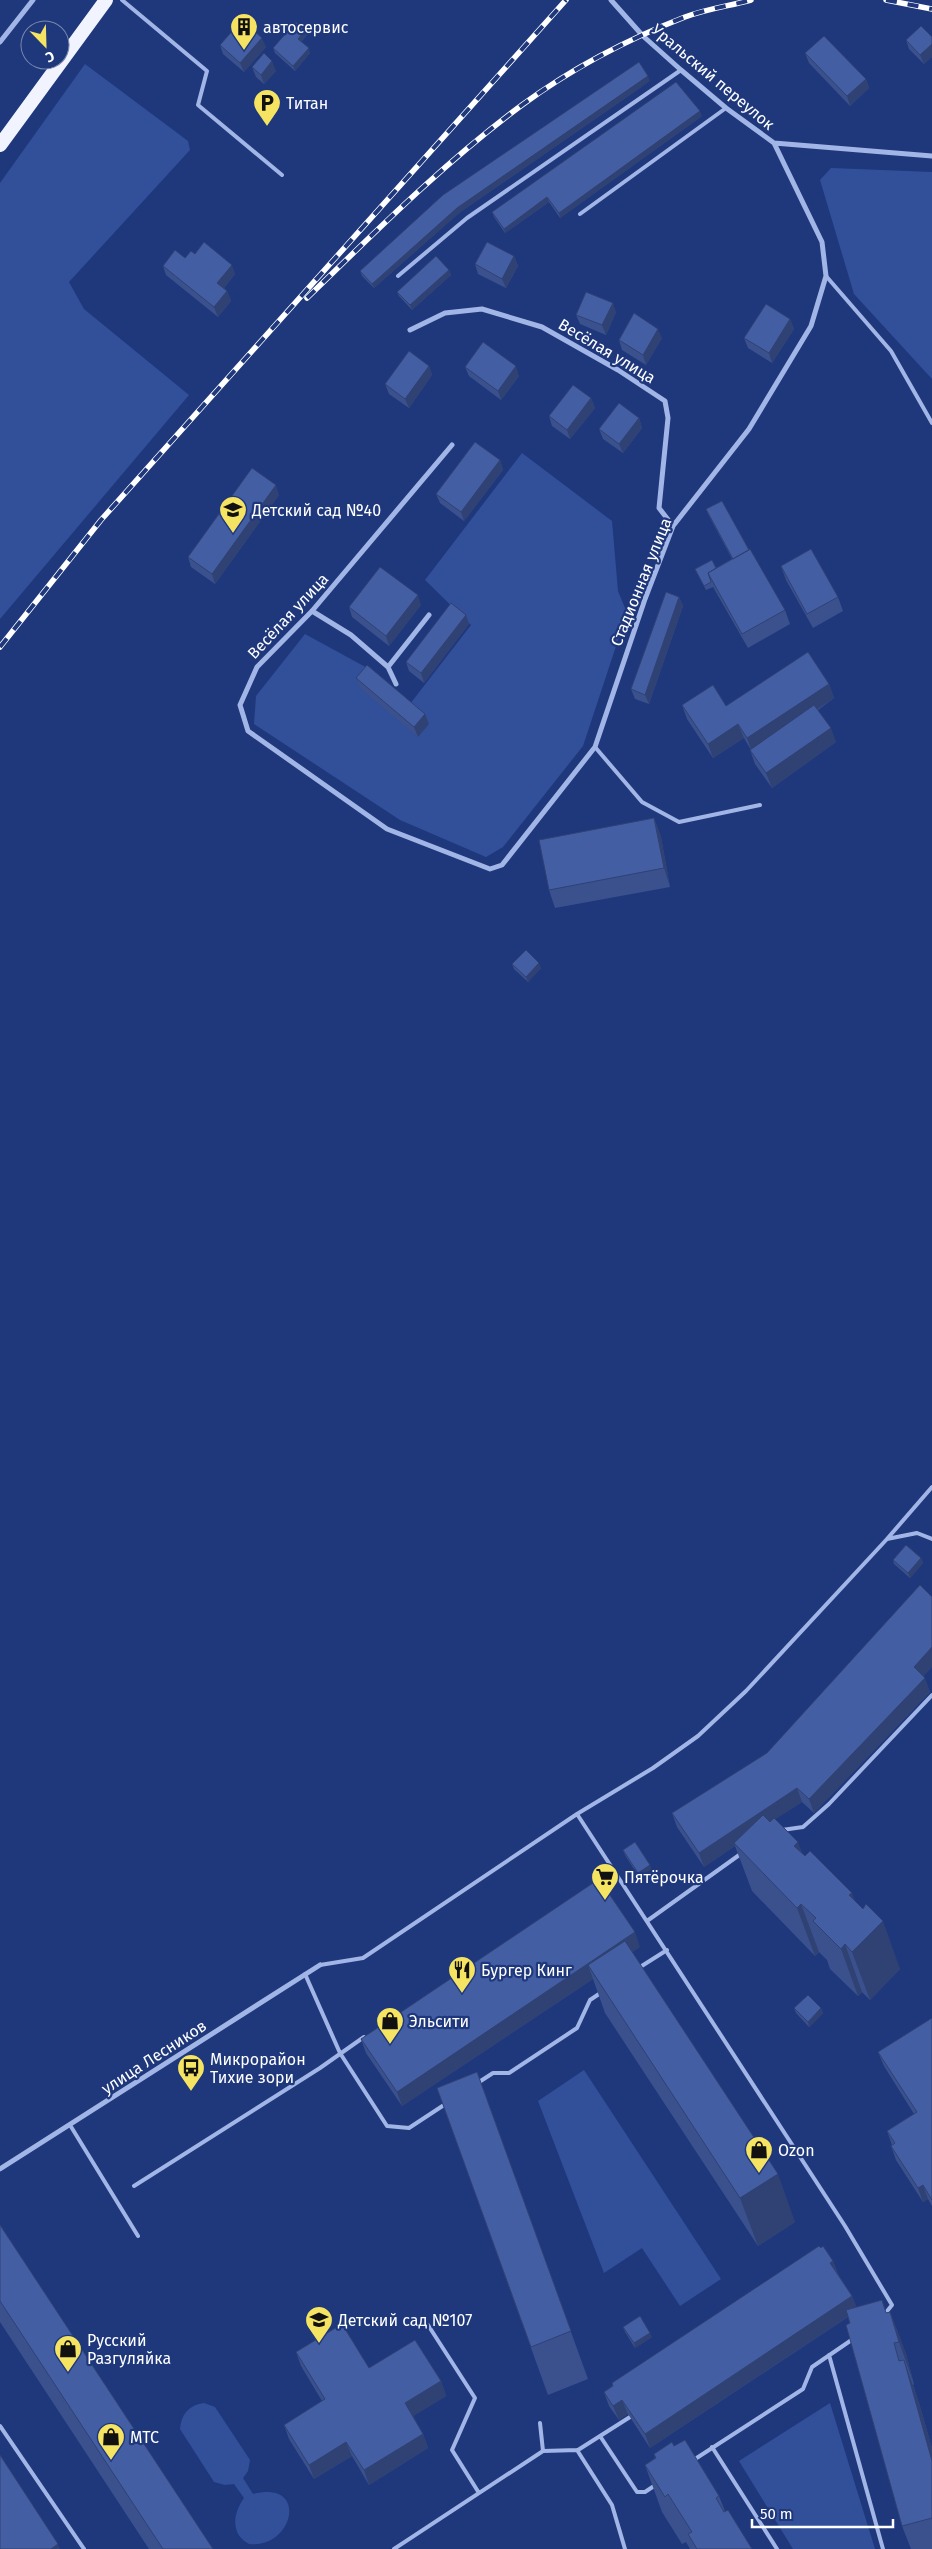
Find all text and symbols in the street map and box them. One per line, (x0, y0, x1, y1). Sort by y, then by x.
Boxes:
building icon: автосервис (229, 12, 259, 51)
place label: автосервис (263, 18, 349, 37)
north arrow (20, 20, 70, 70)
street label: Уральский переулок (648, 20, 779, 134)
text: С (43, 47, 57, 66)
parking icon: Титан (252, 88, 282, 127)
place label: Титан (286, 94, 328, 113)
street label: Весёлая улица (555, 315, 659, 387)
school or university icon: Детский сад №40 (218, 495, 248, 534)
place label: Детский сад №40 (251, 501, 381, 520)
street label: Стадионная улица (607, 515, 675, 649)
street label: Весёлая улица (244, 569, 332, 663)
supermarket icon: Пятёрочка (590, 1862, 620, 1901)
place label: Пятёрочка (624, 1868, 704, 1887)
restaurant icon: Бургер Кинг (447, 1955, 477, 1994)
place label: Бургер Кинг (481, 1961, 572, 1980)
shop icon: Эльсити (375, 2006, 405, 2045)
place label: Эльсити (409, 2012, 469, 2031)
street label: улица Лесников (98, 2016, 210, 2098)
place label: Микрорайон Тихие зори (210, 2050, 306, 2087)
bus stop icon: Микрорайон Тихие зори (176, 2053, 206, 2092)
shop icon: Ozon (744, 2135, 774, 2174)
place label: Ozon (778, 2141, 815, 2160)
school or university icon: Детский сад №107 (304, 2305, 334, 2344)
place label: Детский сад №107 (337, 2311, 472, 2330)
place label: Русский Разгуляйка (87, 2331, 171, 2368)
shop icon: Русский Разгуляйка (53, 2334, 83, 2373)
shop icon: МТС (96, 2422, 126, 2461)
place label: МТС (130, 2428, 159, 2447)
scale bar (752, 2496, 893, 2528)
text: 50 m (760, 2505, 793, 2523)

